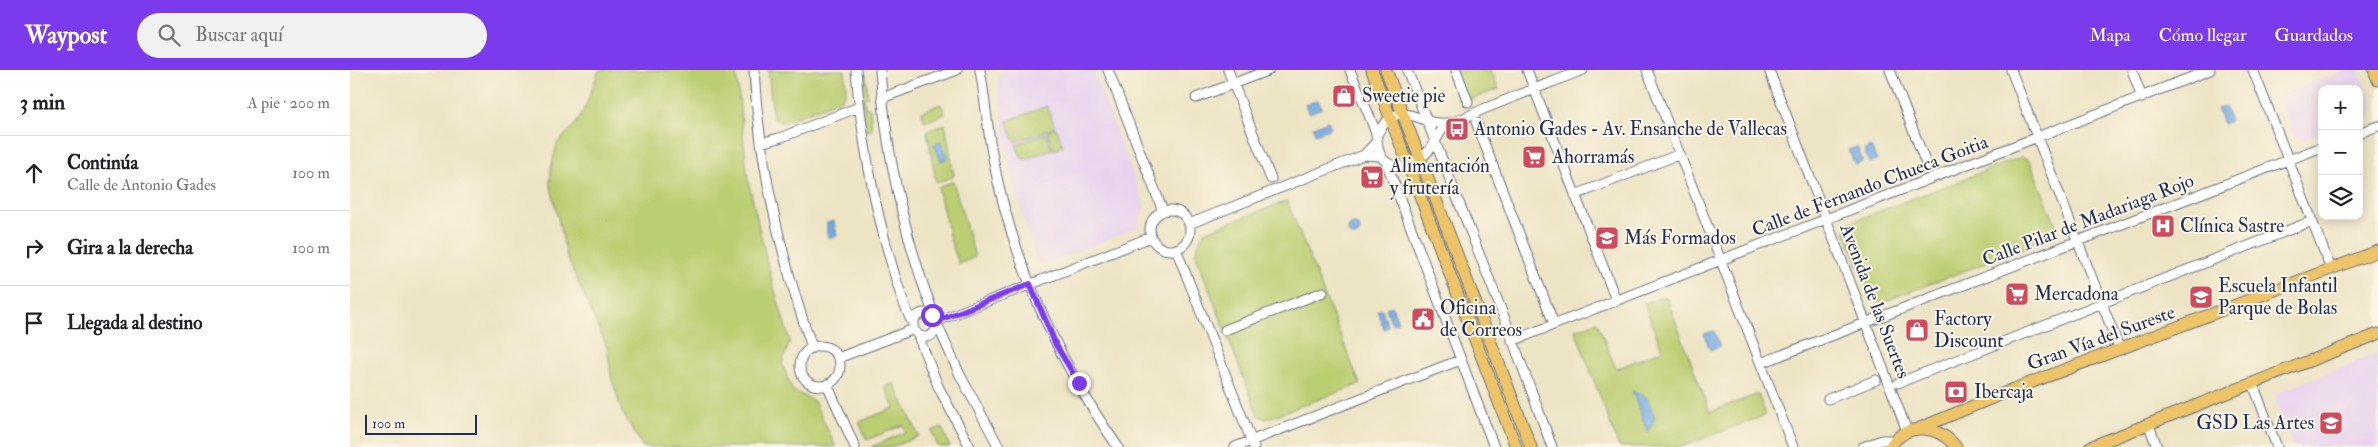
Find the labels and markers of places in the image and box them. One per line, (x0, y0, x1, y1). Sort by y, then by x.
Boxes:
shop icon: Sweetie pie (1331, 83, 1357, 109)
place label: Sweetie pie (1362, 84, 1445, 109)
bus stop icon: Antonio Gades - Av. Ensanche de Vallecas (1444, 116, 1470, 142)
place label: Antonio Gades - Av. Ensanche de Vallecas (1473, 117, 1787, 141)
supermarket icon: Ahorramás (1521, 144, 1547, 170)
place label: Ahorramás (1551, 145, 1634, 169)
place label: Alimentación y frutería (1389, 154, 1490, 200)
supermarket icon: Alimentación y frutería (1359, 164, 1385, 190)
hospital icon: Clínica Sastre (2150, 213, 2176, 239)
place label: Clínica Sastre (2180, 214, 2284, 238)
school or university icon: Más Formados (1594, 225, 1620, 251)
place label: Más Formados (1624, 226, 1736, 250)
place label: Escuela Infantil Parque de Bolas (2218, 274, 2338, 320)
supermarket icon: Mercadona (2004, 281, 2030, 307)
place label: Mercadona (2034, 282, 2119, 306)
school or university icon: Escuela Infantil Parque de Bolas (2188, 284, 2214, 310)
place label: Oficina de Correos (1440, 296, 1522, 342)
public building icon: Oficina de Correos (1410, 306, 1436, 332)
place label: Factory Discount (1934, 307, 2003, 353)
shop icon: Factory Discount (1904, 317, 1930, 343)
bank icon: Ibercaja (1943, 379, 1969, 405)
place label: Ibercaja (1974, 380, 2034, 404)
school or university icon: GSD Las Artes (2318, 410, 2344, 436)
place label: GSD Las Artes (2196, 411, 2314, 435)

